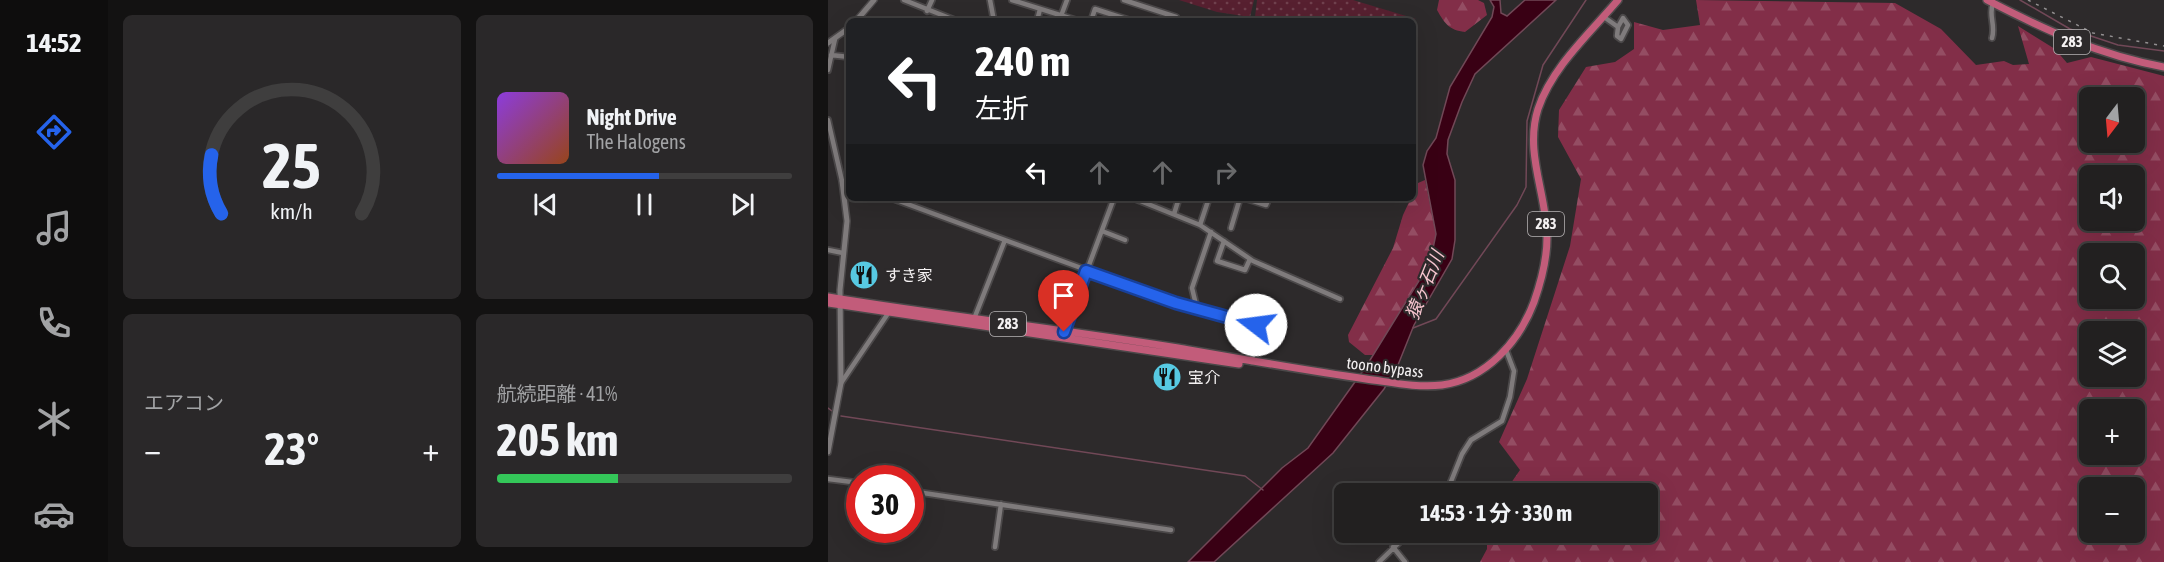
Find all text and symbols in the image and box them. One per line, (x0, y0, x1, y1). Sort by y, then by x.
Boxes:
text: 14:52 (26, 27, 82, 58)
road number: 283 (2054, 30, 2090, 54)
text: 240 m (975, 37, 1070, 85)
icon: left (876, 42, 954, 120)
north arrow (2079, 87, 2145, 153)
map controls (2079, 87, 2145, 543)
text: 左折 (975, 93, 1029, 124)
text: Night Drive (587, 104, 677, 130)
icon: directions (33, 111, 75, 153)
text: 25 (262, 130, 321, 201)
text: The Halogens (587, 130, 686, 153)
icon: left (1020, 156, 1053, 189)
icon: ahead (1083, 156, 1116, 189)
icon: ahead (1146, 156, 1179, 189)
icon: right (1209, 156, 1242, 189)
button: sound (2079, 165, 2145, 231)
icon: previous (529, 188, 562, 221)
icon: pause (628, 188, 661, 221)
icon: next (726, 188, 759, 221)
text: km/h (270, 199, 313, 224)
icon: music (33, 207, 75, 249)
road number: 283 (1528, 212, 1564, 236)
button: search (2079, 243, 2145, 309)
water label: 猿ヶ石川 (1401, 246, 1449, 322)
restaurant icon: すき家 (848, 259, 880, 291)
place label: すき家 (885, 266, 933, 284)
pin (1038, 270, 1089, 332)
icon: arrive (1047, 279, 1080, 312)
position arrow (1224, 293, 1288, 357)
icon: phone (33, 302, 75, 344)
road number: 283 (990, 312, 1026, 336)
button: layers (2079, 321, 2145, 387)
street label: toono bypass (1345, 353, 1425, 382)
restaurant icon: 宝介 (1151, 361, 1183, 393)
place label: 宝介 (1188, 368, 1220, 386)
text: 航続距離 · 41% (497, 382, 617, 405)
text: エアコン (144, 391, 224, 414)
icon: climate (33, 398, 75, 440)
button: + (2079, 399, 2145, 465)
text: 205 km (497, 414, 618, 466)
text: 23° (264, 423, 319, 475)
text: − (144, 430, 161, 468)
text: + (422, 430, 439, 468)
speed limit sign: 30 (846, 465, 924, 543)
button: − (2079, 477, 2145, 543)
icon: car (33, 493, 75, 535)
text: 14:53 · 1 分 · 330 m (1420, 500, 1572, 526)

